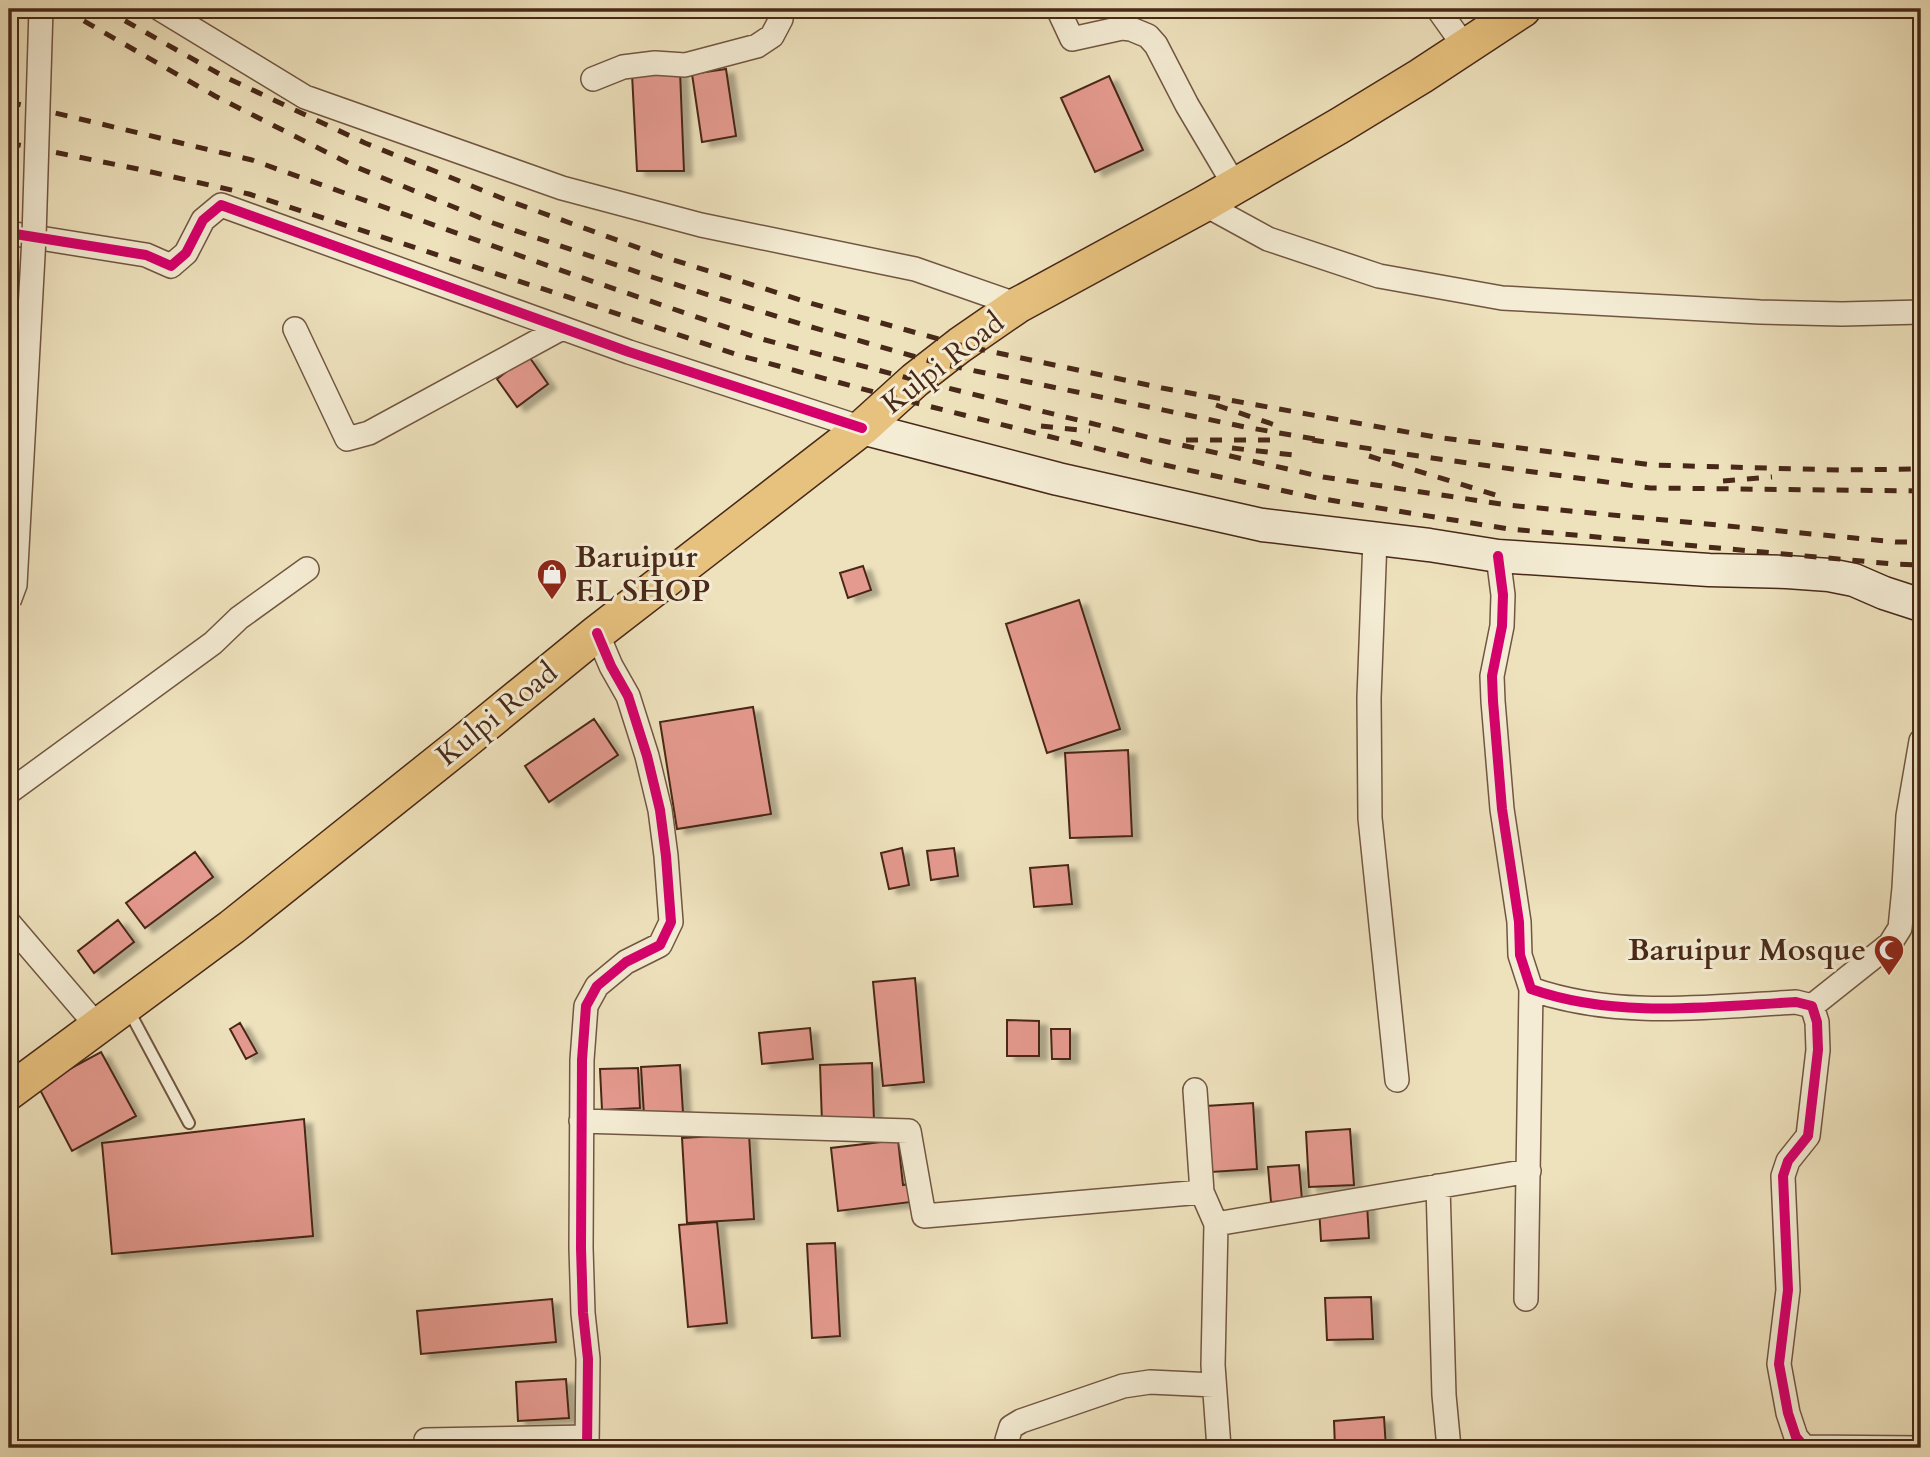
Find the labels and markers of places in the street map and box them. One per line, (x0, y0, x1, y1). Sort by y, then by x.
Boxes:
place label: Baruipur F.L SHOP (575, 537, 710, 612)
shop icon: Baruipur F.L SHOP (535, 557, 569, 601)
place label: Baruipur Mosque (1628, 930, 1866, 971)
mosque icon: Baruipur Mosque (1872, 933, 1906, 977)

